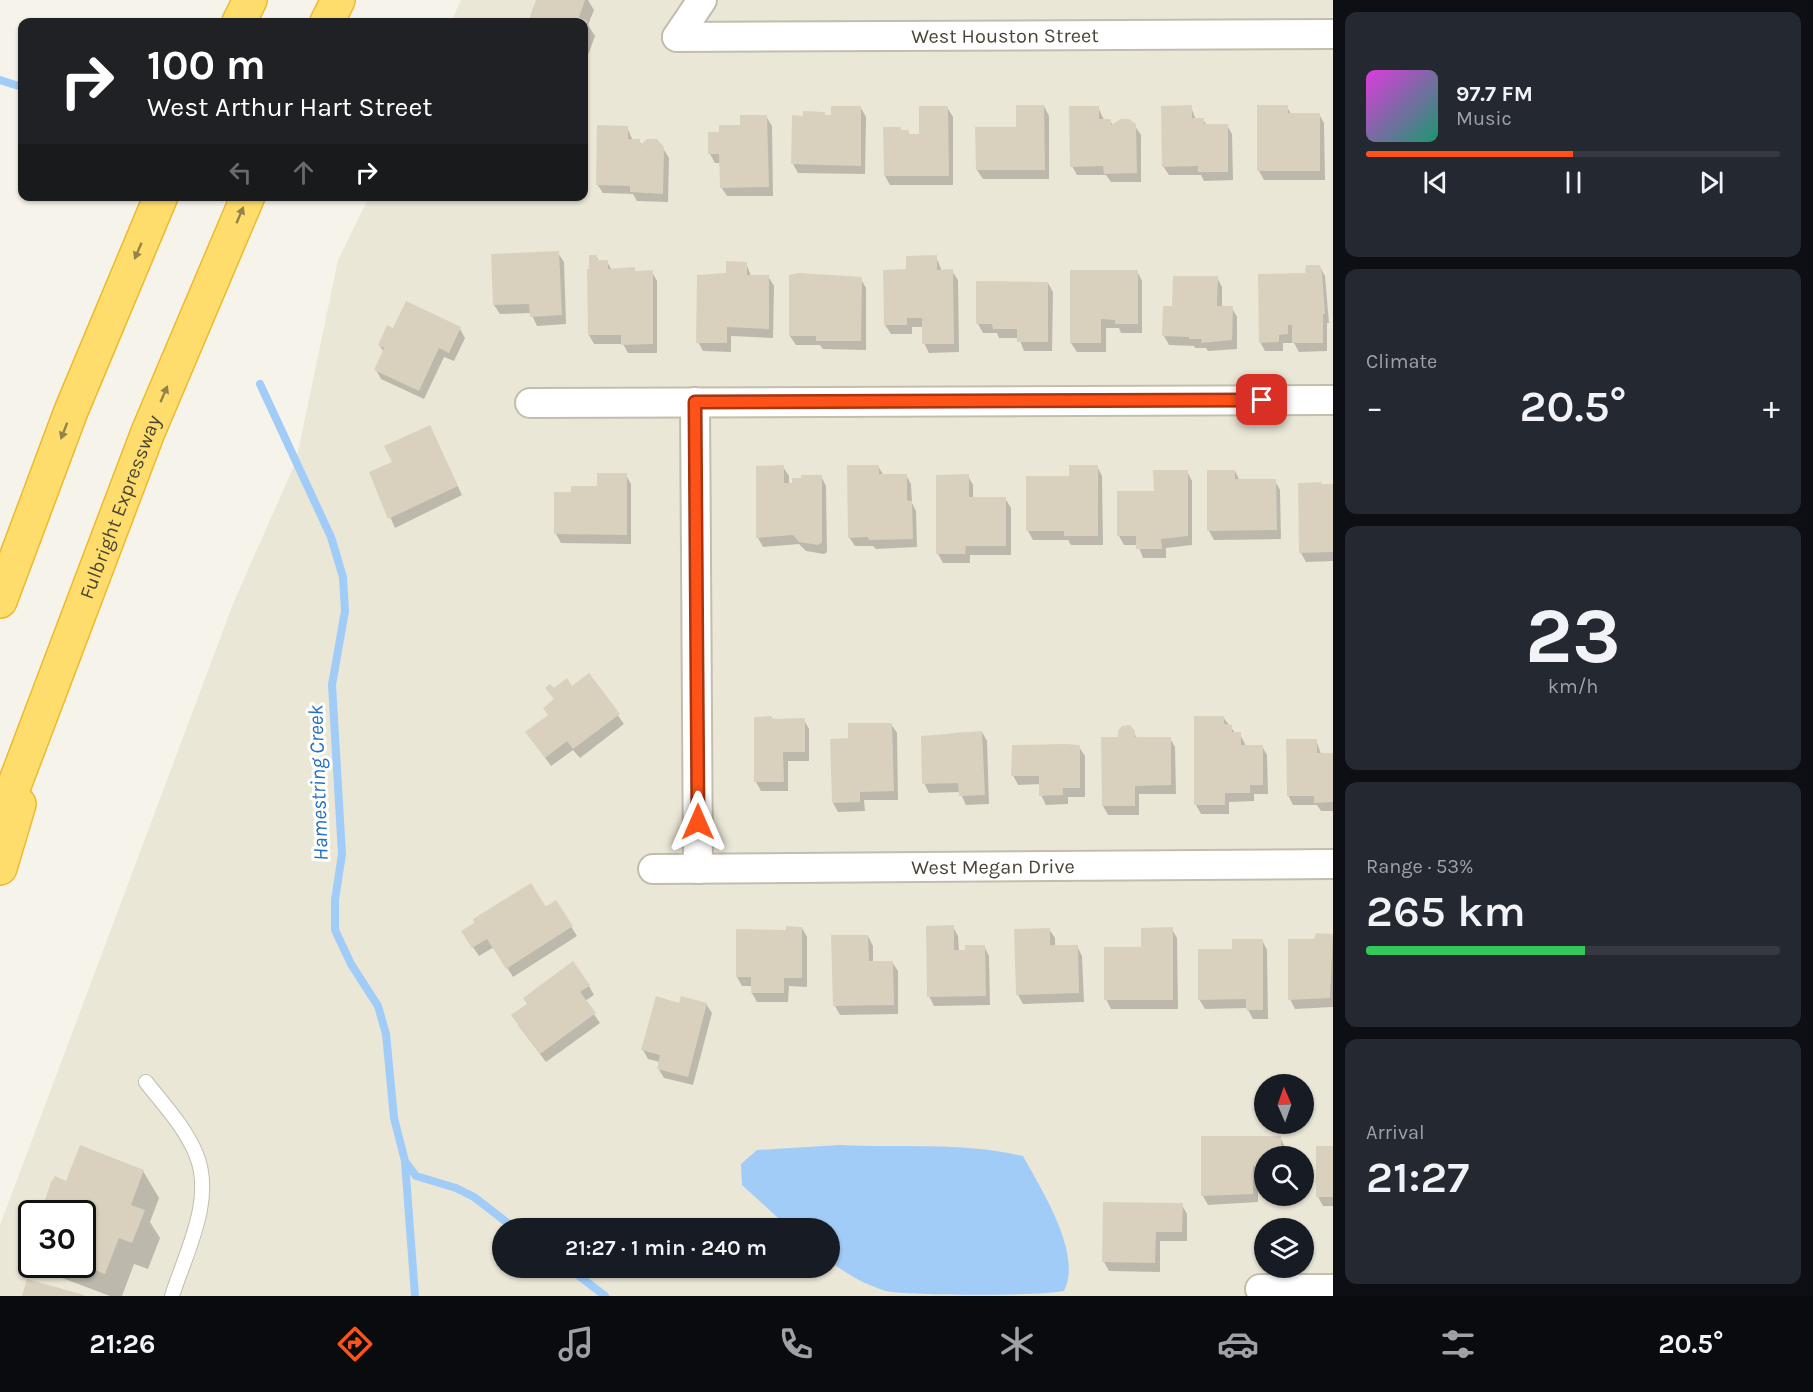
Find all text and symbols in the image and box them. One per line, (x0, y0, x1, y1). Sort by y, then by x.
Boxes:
street label: West Houston Street (911, 24, 1099, 48)
text: 100 m (147, 40, 266, 90)
icon: right (48, 42, 126, 120)
text: 97.7 FM (1456, 81, 1533, 107)
text: West Arthur Hart Street (147, 91, 432, 123)
text: Music (1456, 107, 1512, 130)
icon: left (224, 156, 257, 189)
icon: ahead (287, 156, 320, 189)
icon: right (350, 156, 383, 189)
icon: previous (1419, 166, 1452, 199)
icon: pause (1557, 166, 1590, 199)
icon: next (1695, 166, 1728, 199)
one-way arrow (235, 205, 245, 223)
one-way arrow (133, 242, 143, 260)
text: Climate (1366, 350, 1437, 373)
pin (1236, 374, 1287, 425)
text: 20.5° (1520, 380, 1626, 432)
icon: arrive (1245, 383, 1278, 416)
one-way arrow (160, 385, 169, 403)
text: − (1366, 388, 1383, 426)
text: + (1763, 388, 1780, 426)
street label: Fulbright Expressway (75, 412, 166, 602)
one-way arrow (59, 422, 68, 440)
text: 23 (1525, 590, 1621, 682)
text: km/h (1548, 675, 1598, 698)
water label: Hamestring Creek (303, 704, 333, 861)
position arrow (666, 790, 730, 854)
street label: West Megan Drive (911, 855, 1075, 879)
text: Range · 53% (1366, 855, 1474, 878)
text: 265 km (1366, 885, 1526, 937)
north arrow (1254, 1074, 1314, 1134)
map controls (1254, 1074, 1314, 1278)
text: Arrival (1366, 1121, 1425, 1144)
button: search (1254, 1146, 1314, 1206)
text: 21:27 (1366, 1151, 1469, 1203)
speed limit sign: 30 (18, 1200, 96, 1278)
button: layers (1254, 1218, 1314, 1278)
text: 21:27 · 1 min · 240 m (565, 1235, 767, 1261)
icon: directions (334, 1323, 376, 1365)
icon: music (555, 1323, 597, 1365)
icon: phone (775, 1323, 817, 1365)
icon: climate (996, 1323, 1038, 1365)
icon: car (1217, 1323, 1259, 1365)
icon: filters (1437, 1323, 1479, 1365)
text: 21:26 (89, 1328, 155, 1360)
text: 20.5° (1658, 1328, 1724, 1360)

